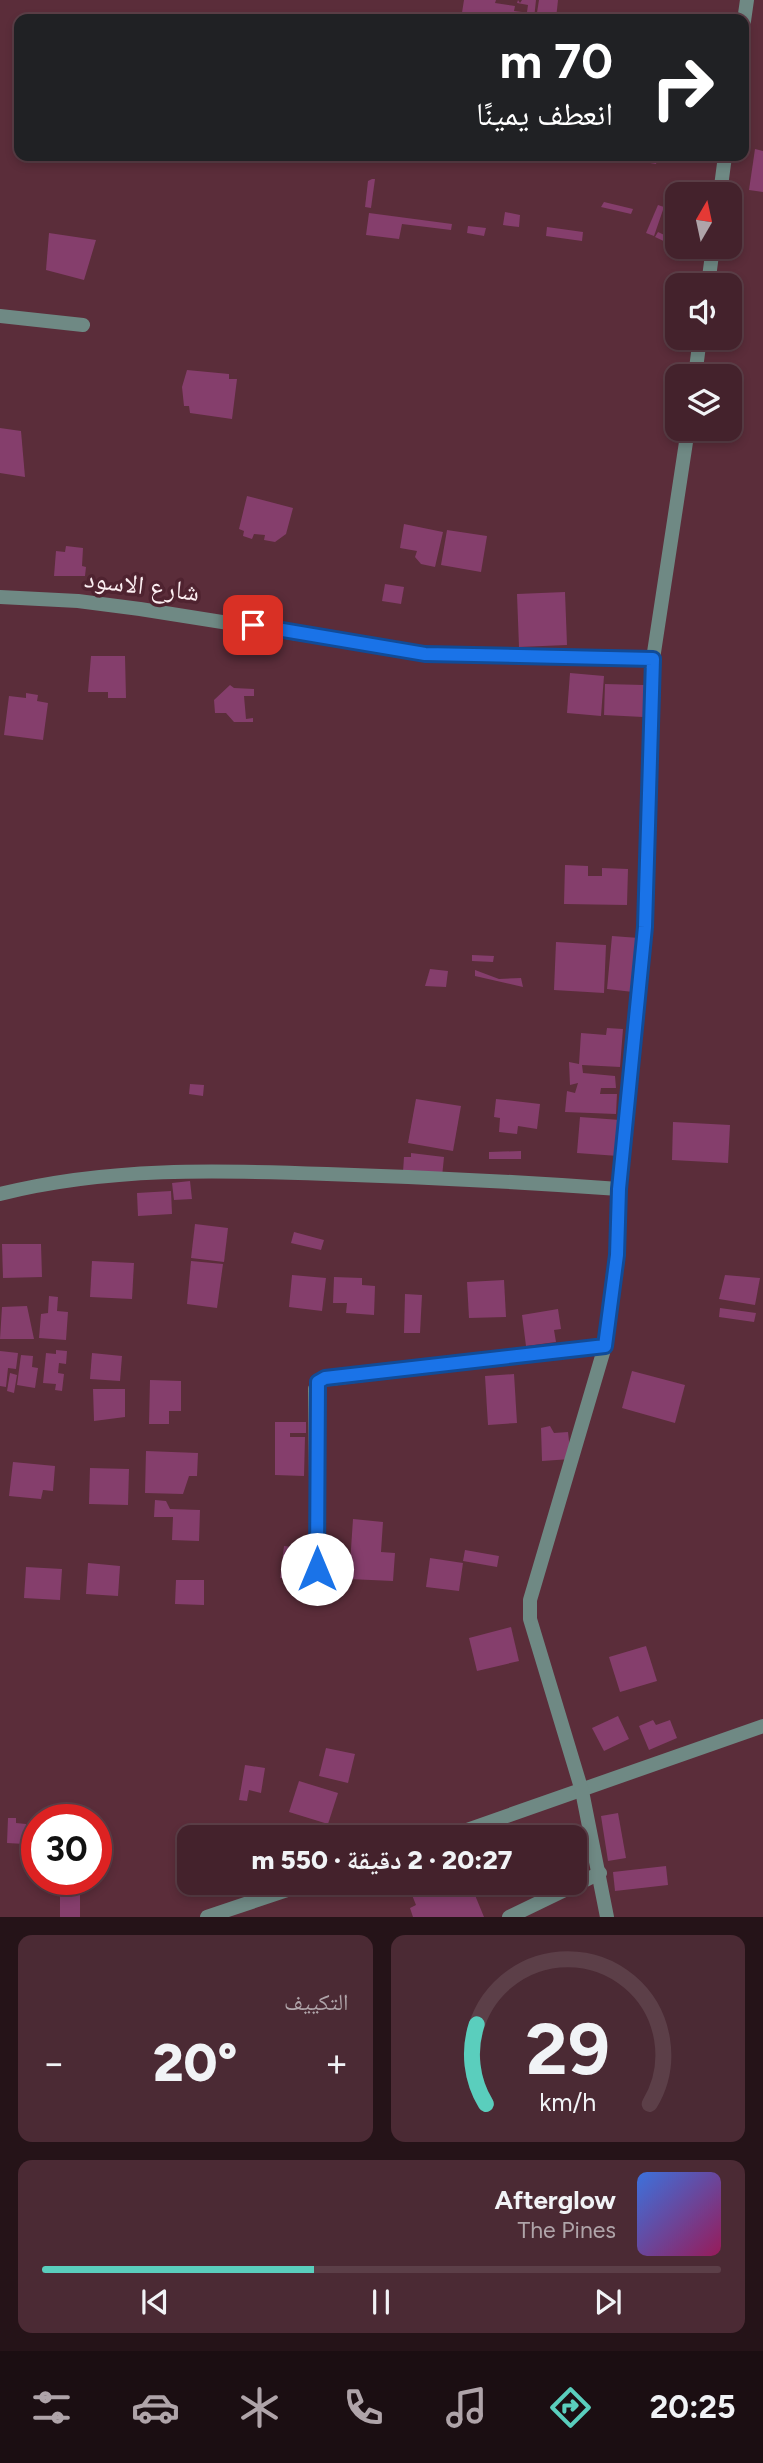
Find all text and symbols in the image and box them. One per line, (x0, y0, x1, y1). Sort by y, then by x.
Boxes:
text: 70 m (500, 31, 613, 90)
icon: right (637, 42, 728, 133)
text: انعطف يمينًا (476, 95, 613, 133)
north arrow (665, 182, 742, 259)
map controls (665, 182, 742, 441)
button: sound (665, 273, 742, 350)
button: layers (665, 364, 742, 441)
street label: شارع الاسود (83, 562, 201, 608)
pin (223, 595, 283, 655)
icon: arrive (234, 606, 272, 644)
position arrow (280, 1532, 354, 1606)
speed limit sign: 30 (21, 1804, 112, 1895)
text: 20:27 · 2 دقيقة · 550 m (252, 1844, 512, 1876)
text: التكييف (284, 1988, 349, 2016)
text: 29 (526, 2006, 610, 2093)
text: 20° (153, 2032, 237, 2094)
text: − (42, 2040, 66, 2086)
text: + (325, 2040, 349, 2086)
text: km/h (539, 2087, 596, 2117)
text: Afterglow (494, 2184, 616, 2216)
text: The Pines (517, 2216, 616, 2244)
icon: previous (136, 2283, 174, 2321)
icon: pause (362, 2283, 400, 2321)
icon: next (589, 2283, 627, 2321)
icon: filters (27, 2383, 76, 2432)
icon: car (131, 2383, 180, 2432)
icon: climate (235, 2383, 284, 2432)
icon: phone (339, 2383, 388, 2432)
icon: music (442, 2383, 491, 2432)
icon: directions (546, 2383, 595, 2432)
text: 20:25 (650, 2388, 736, 2426)

